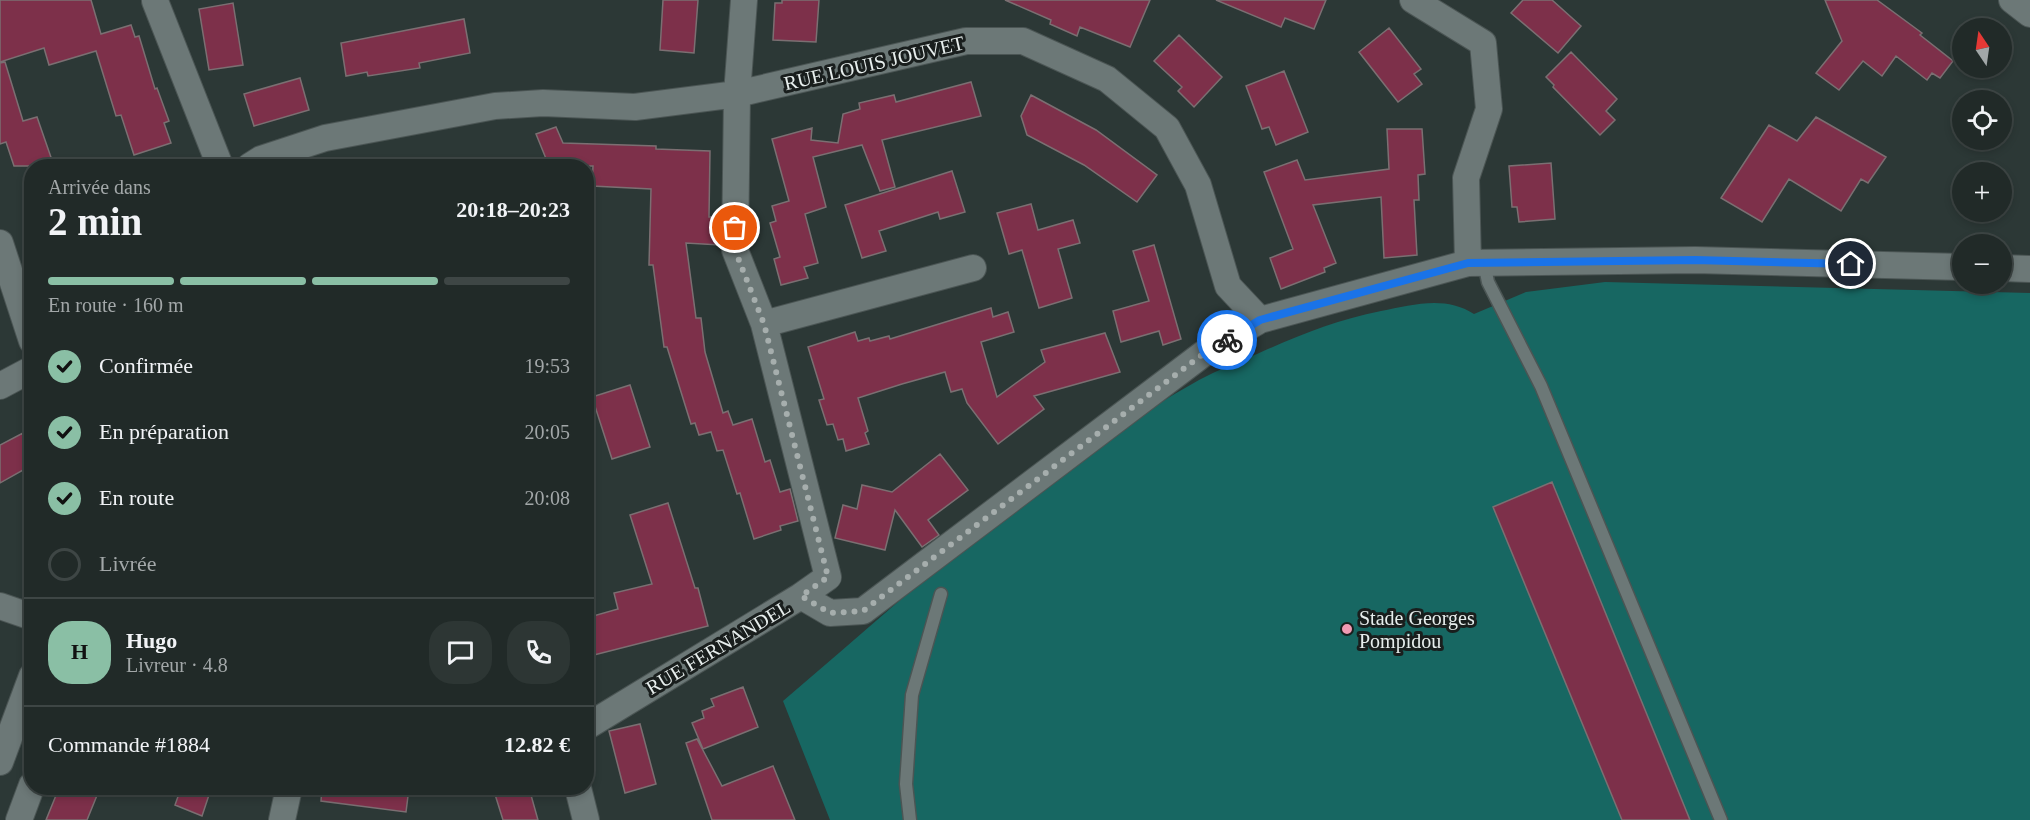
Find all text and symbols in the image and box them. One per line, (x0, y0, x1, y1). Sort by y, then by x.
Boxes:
north arrow (1952, 18, 2012, 78)
map controls (1952, 18, 2012, 294)
street label: RUE LOUIS JOUVET (782, 32, 966, 94)
button: locate (1952, 90, 2012, 150)
button: + (1952, 162, 2012, 222)
text: Arrivée dans (48, 176, 151, 198)
text: 20:18–20:23 (456, 197, 570, 222)
text: 2 min (48, 200, 142, 243)
pin (709, 202, 760, 253)
icon: bag (718, 211, 751, 244)
button: − (1952, 234, 2012, 294)
pin (1825, 238, 1876, 289)
icon: home (1834, 247, 1867, 280)
text: En route · 160 m (48, 294, 184, 316)
courier (1197, 310, 1257, 370)
icon: bike (1211, 324, 1244, 357)
icon: check (48, 350, 81, 383)
text: Confirmée (99, 353, 193, 378)
text: 19:53 (524, 355, 570, 377)
icon: check (48, 416, 81, 449)
text: En préparation (99, 419, 229, 444)
text: 20:05 (524, 421, 570, 443)
icon: check (48, 482, 81, 515)
text: En route (99, 485, 174, 510)
text: 20:08 (524, 487, 570, 509)
text: Livrée (99, 551, 156, 576)
street label: RUE FERNANDEL (642, 595, 794, 699)
place label: Stade Georges Pompidou (1359, 607, 1475, 653)
button: chat (429, 621, 492, 684)
button: phone (507, 621, 570, 684)
marker: Stade Georges Pompidou (1340, 622, 1354, 636)
text: Hugo (126, 628, 177, 653)
text: H (71, 639, 88, 664)
text: Livreur · 4.8 (126, 654, 228, 676)
text: Commande #1884 (48, 732, 210, 757)
text: 12.82 € (504, 732, 570, 757)

